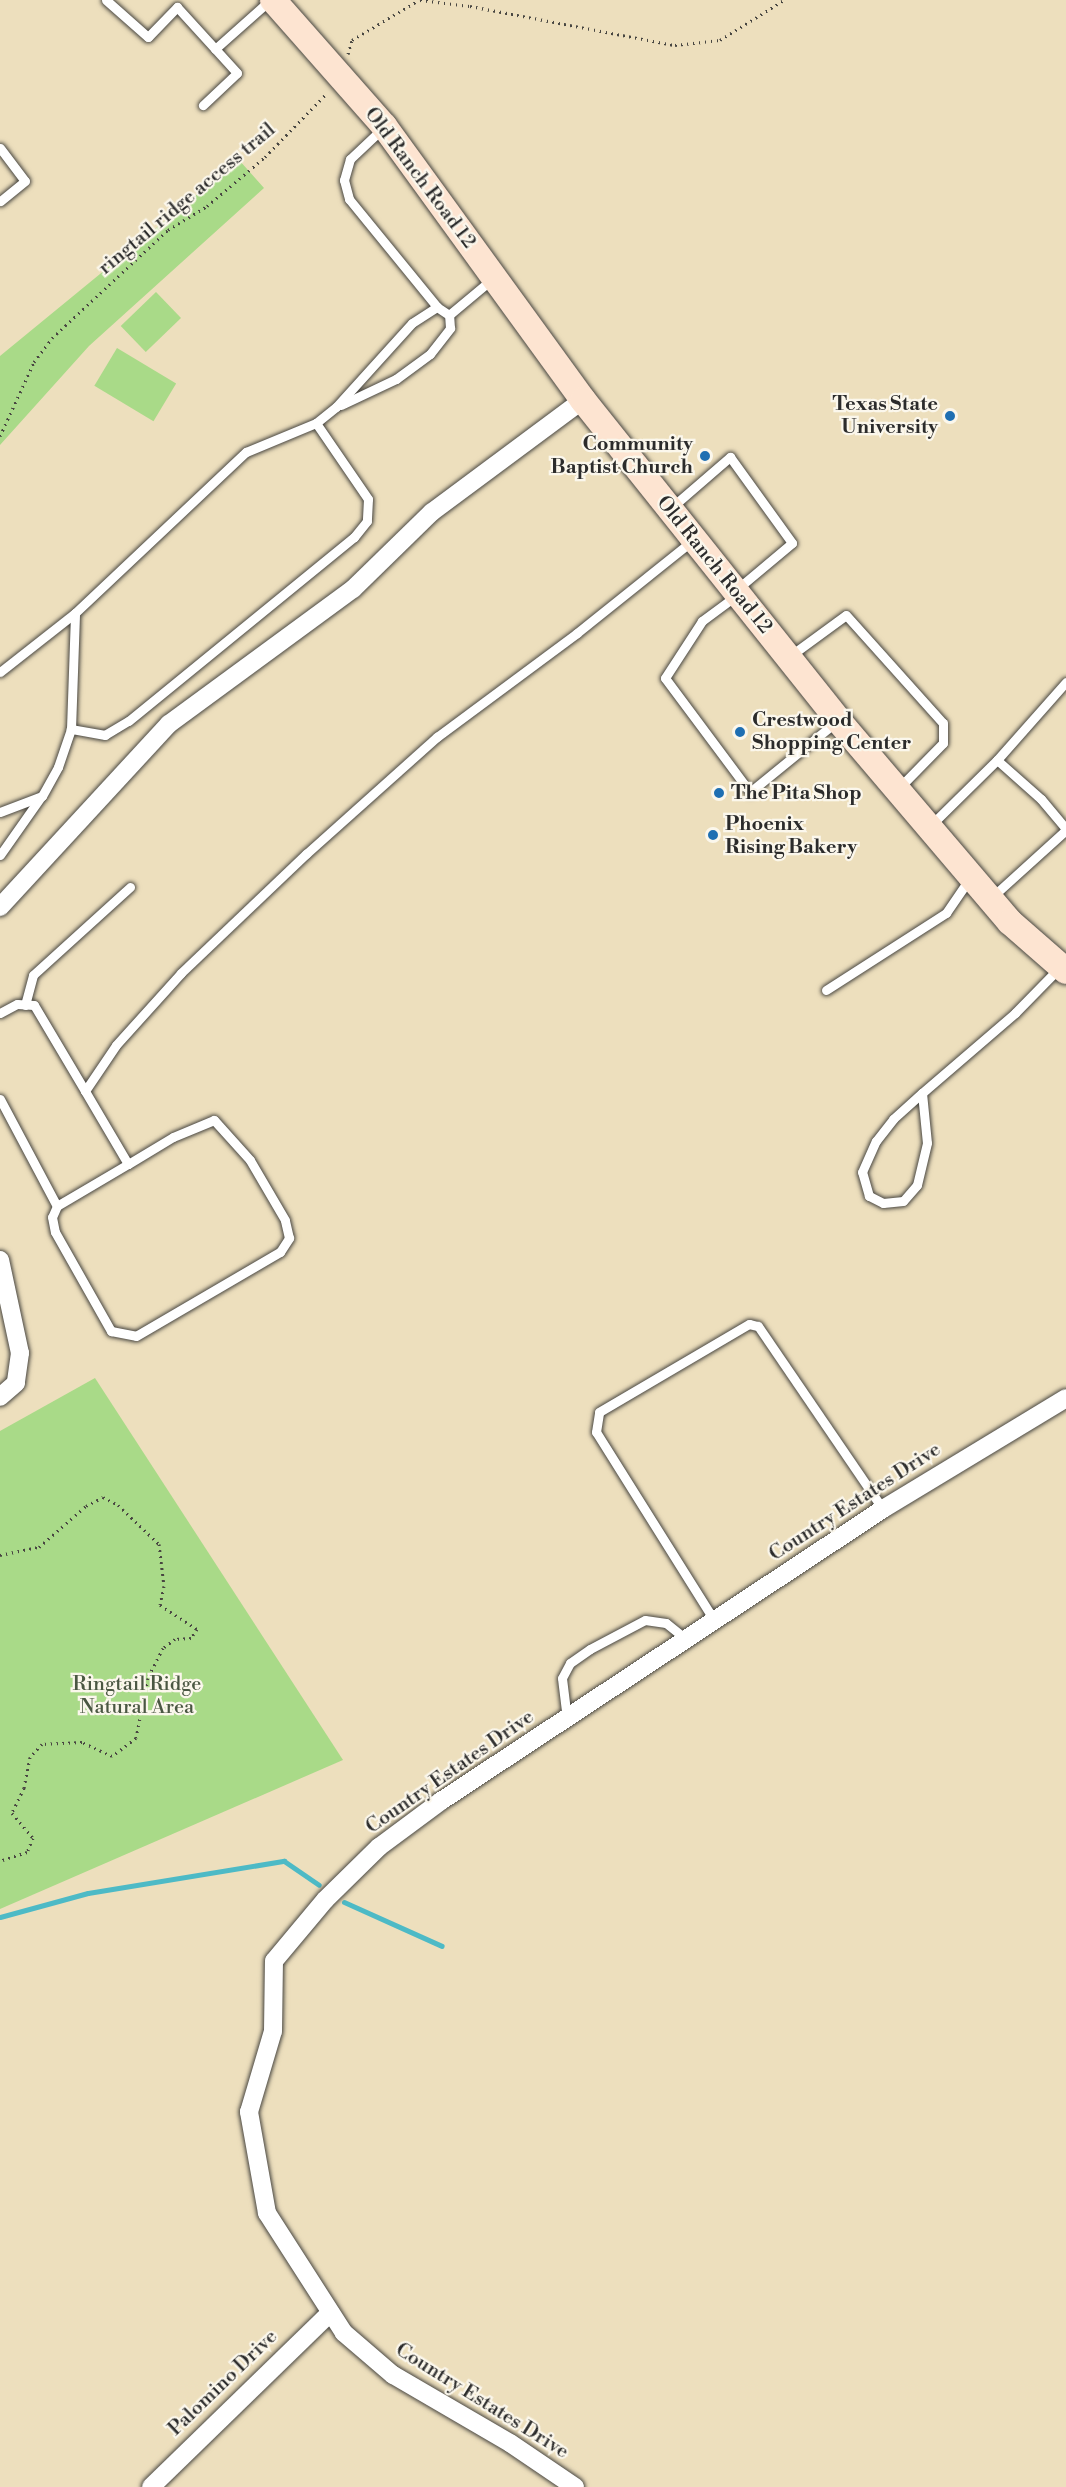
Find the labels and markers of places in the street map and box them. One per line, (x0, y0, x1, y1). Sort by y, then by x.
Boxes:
place label: Texas State University (832, 392, 938, 439)
marker: Texas State University (943, 409, 957, 423)
place label: Community Baptist Church (551, 432, 693, 479)
marker: Community Baptist Church (698, 449, 712, 463)
place label: Crestwood Shopping Center (752, 708, 911, 755)
marker: Crestwood Shopping Center (733, 725, 747, 739)
place label: The Pita Shop (731, 781, 862, 805)
marker: The Pita Shop (712, 786, 726, 800)
place label: Phoenix Rising Bakery (725, 812, 857, 859)
marker: Phoenix Rising Bakery (706, 828, 720, 842)

